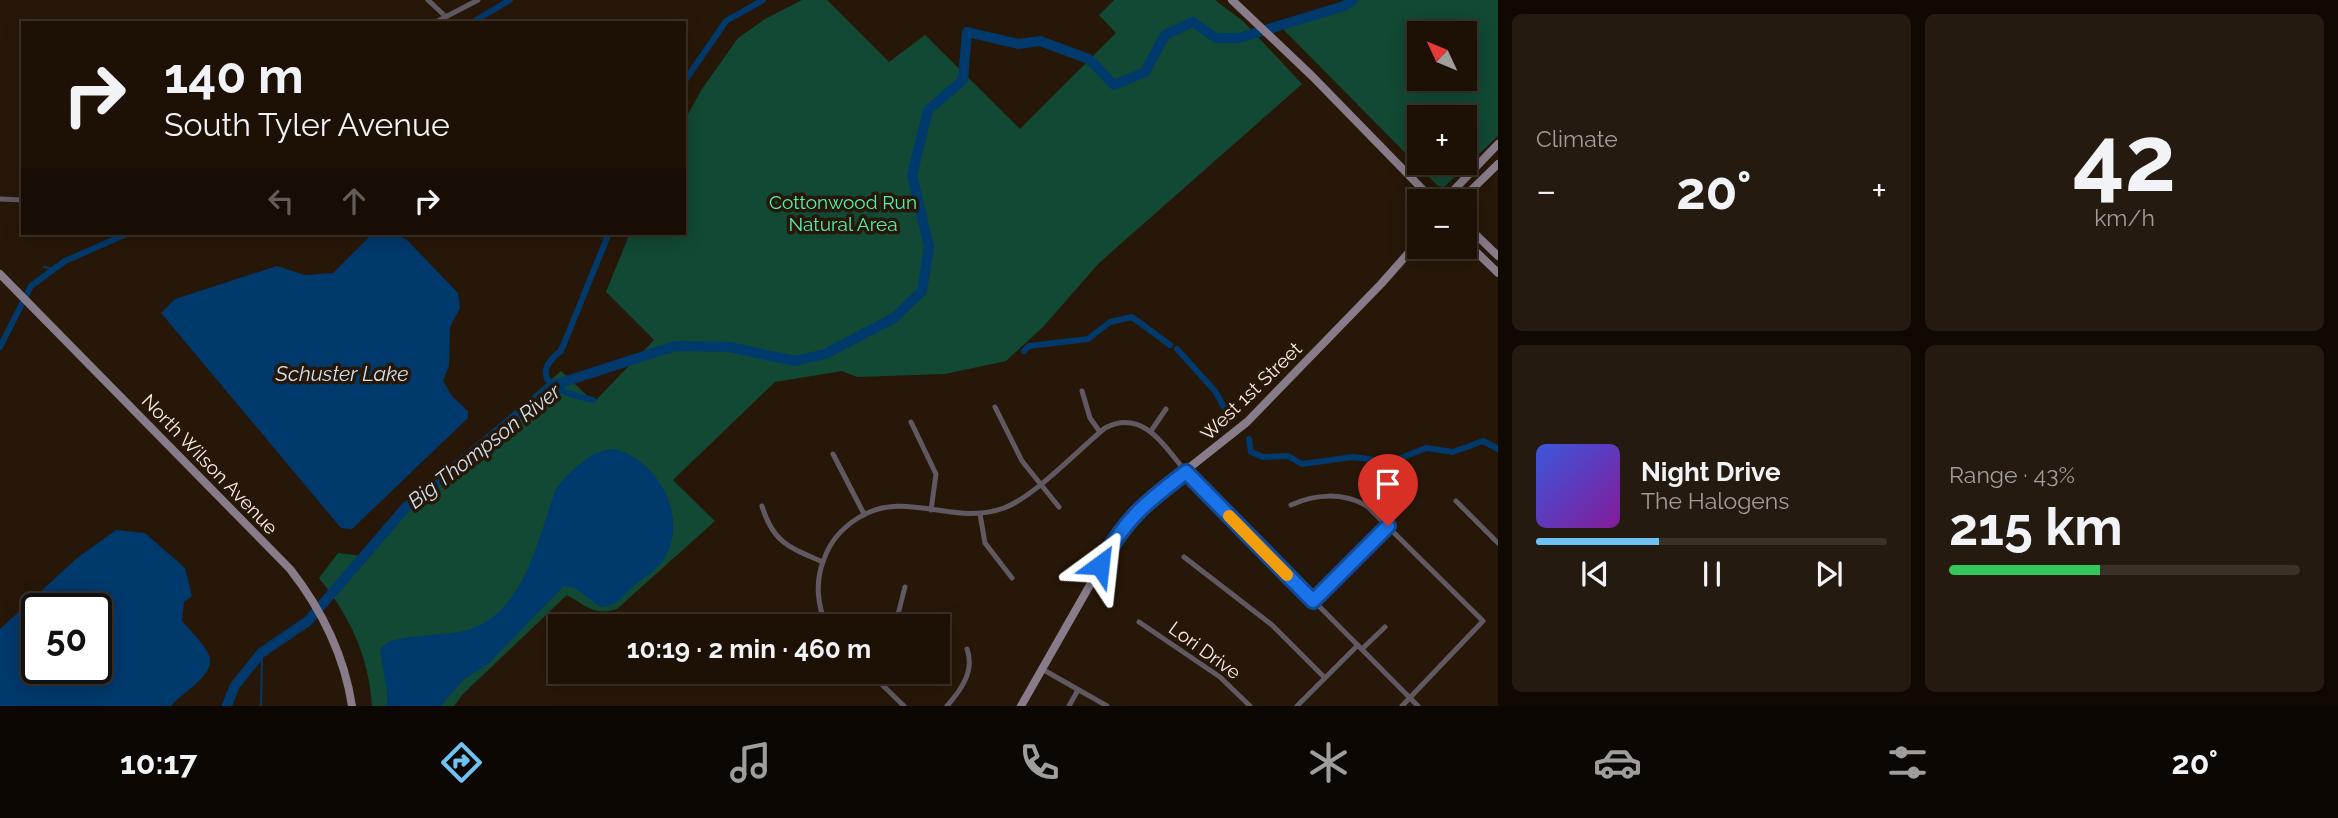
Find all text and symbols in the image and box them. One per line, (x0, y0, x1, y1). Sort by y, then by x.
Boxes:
north arrow (1407, 21, 1477, 91)
map controls (1407, 21, 1477, 259)
text: 140 m (164, 47, 304, 104)
icon: right (49, 49, 140, 140)
button: + (1407, 105, 1477, 175)
text: 42 (2073, 105, 2176, 212)
text: South Tyler Avenue (164, 106, 450, 143)
text: Climate (1536, 125, 1618, 152)
text: 20° (1676, 160, 1752, 221)
text: − (1536, 168, 1556, 213)
text: + (1871, 168, 1887, 213)
icon: left (262, 182, 300, 220)
icon: ahead (335, 182, 373, 220)
icon: right (408, 182, 446, 220)
button: − (1407, 189, 1477, 259)
park label: Cottonwood Run Natural Area (769, 191, 917, 235)
text: km/h (2094, 204, 2155, 231)
street label: West 1st Street (1196, 337, 1306, 445)
water label: Schuster Lake (275, 361, 408, 386)
water label: Big Thompson River (403, 378, 566, 513)
street label: North Wilson Avenue (138, 390, 282, 538)
pin (1358, 454, 1418, 526)
text: Night Drive (1641, 457, 1780, 487)
text: Range · 43% (1949, 461, 2075, 488)
icon: arrive (1369, 465, 1407, 503)
text: The Halogens (1641, 487, 1789, 514)
text: 215 km (1949, 496, 2123, 557)
position arrow (1063, 528, 1137, 602)
icon: previous (1576, 555, 1614, 593)
icon: pause (1693, 555, 1731, 593)
icon: next (1810, 555, 1848, 593)
speed limit sign: 50 (21, 593, 112, 684)
street label: Lori Drive (1165, 617, 1245, 683)
text: 10:19 · 2 min · 460 m (627, 634, 871, 664)
icon: directions (437, 738, 486, 787)
icon: music (726, 738, 775, 787)
icon: phone (1015, 738, 1064, 787)
icon: climate (1304, 738, 1353, 787)
icon: car (1593, 738, 1642, 787)
icon: filters (1883, 738, 1932, 787)
text: 10:17 (120, 744, 197, 781)
text: 20° (2172, 744, 2218, 781)

